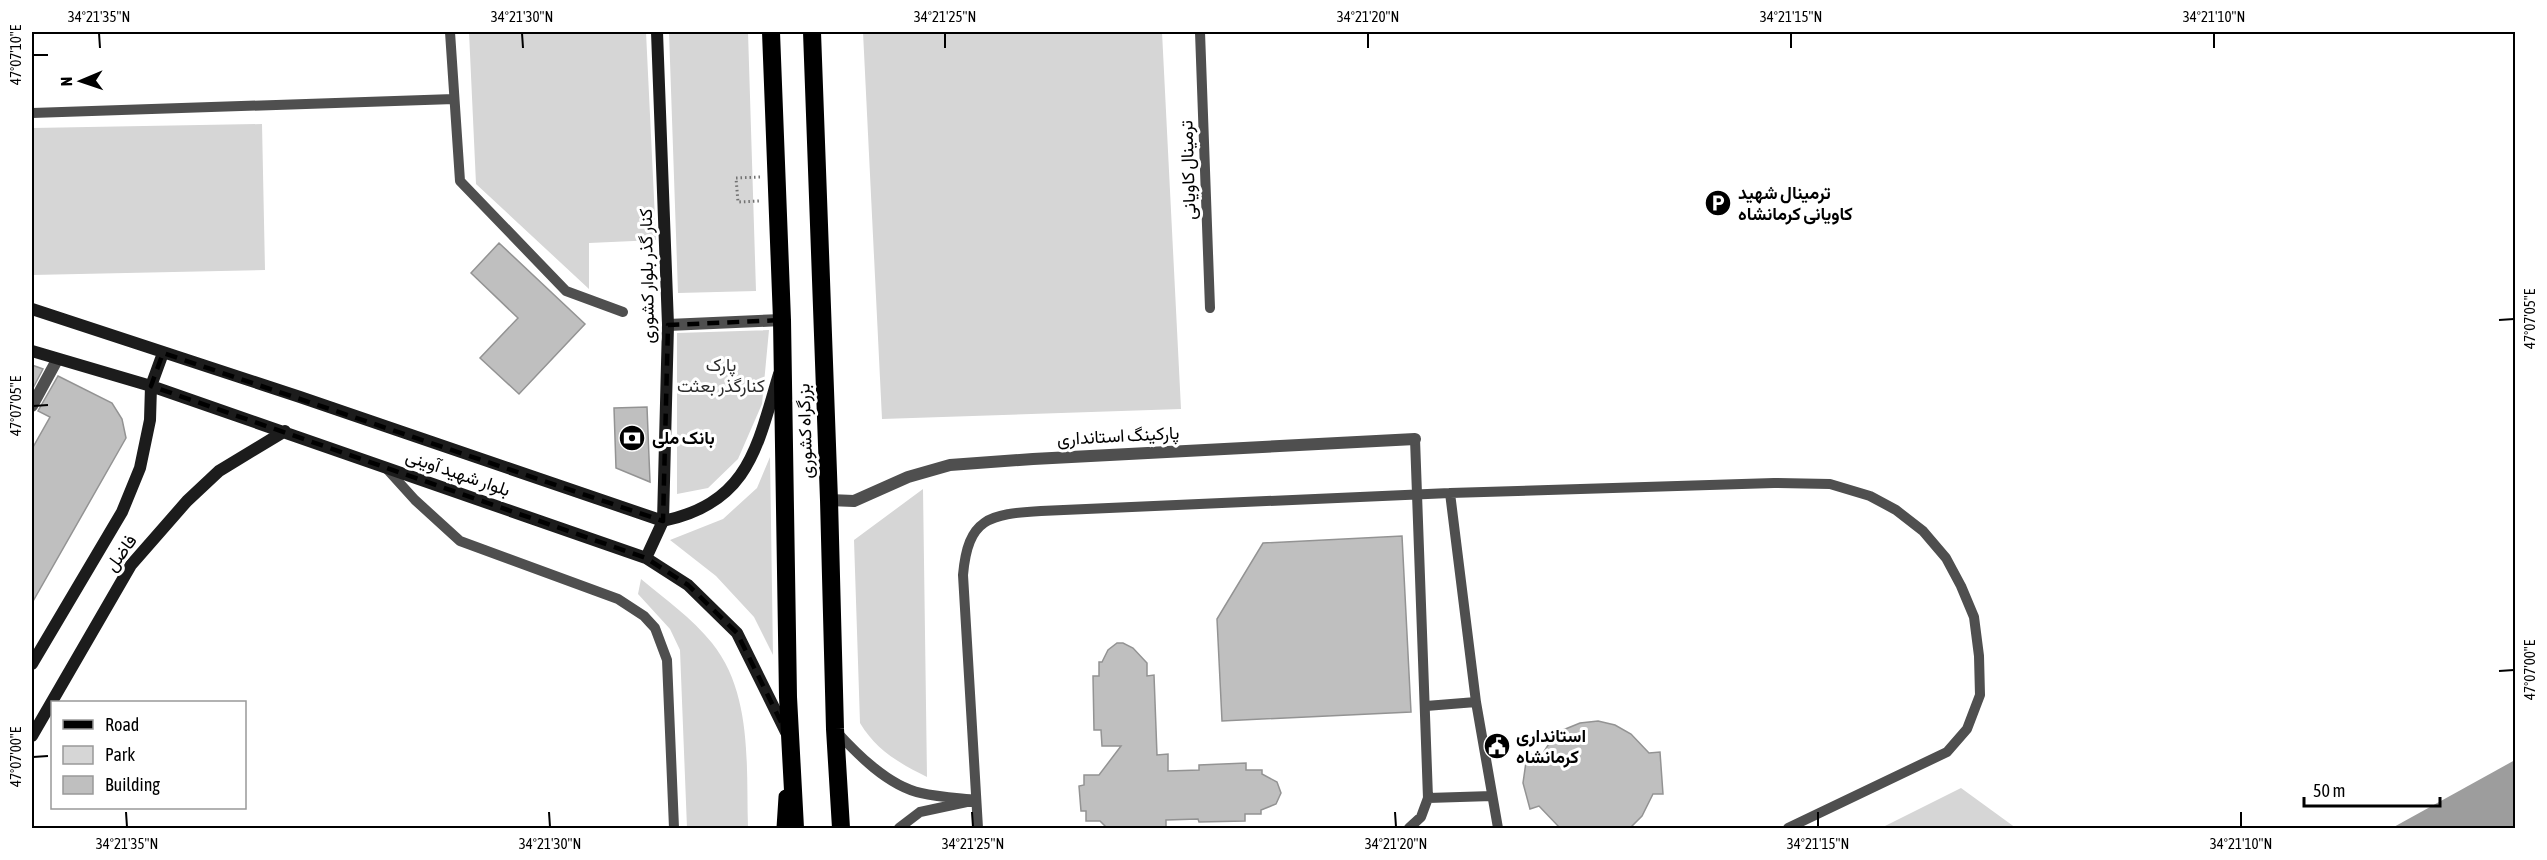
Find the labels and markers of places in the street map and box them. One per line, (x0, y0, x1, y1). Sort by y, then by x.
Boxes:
place label: ترمینال شهید کاویانی کرمانشاه (1738, 182, 1853, 225)
parking icon: ترمینال شهید کاویانی کرمانشاه (1703, 188, 1733, 218)
bank icon: بانک ملی (617, 423, 647, 453)
place label: بانک ملی (652, 427, 715, 449)
place label: استانداری کرمانشاه (1516, 725, 1586, 768)
public building icon: استانداری کرمانشاه (1482, 731, 1512, 761)

